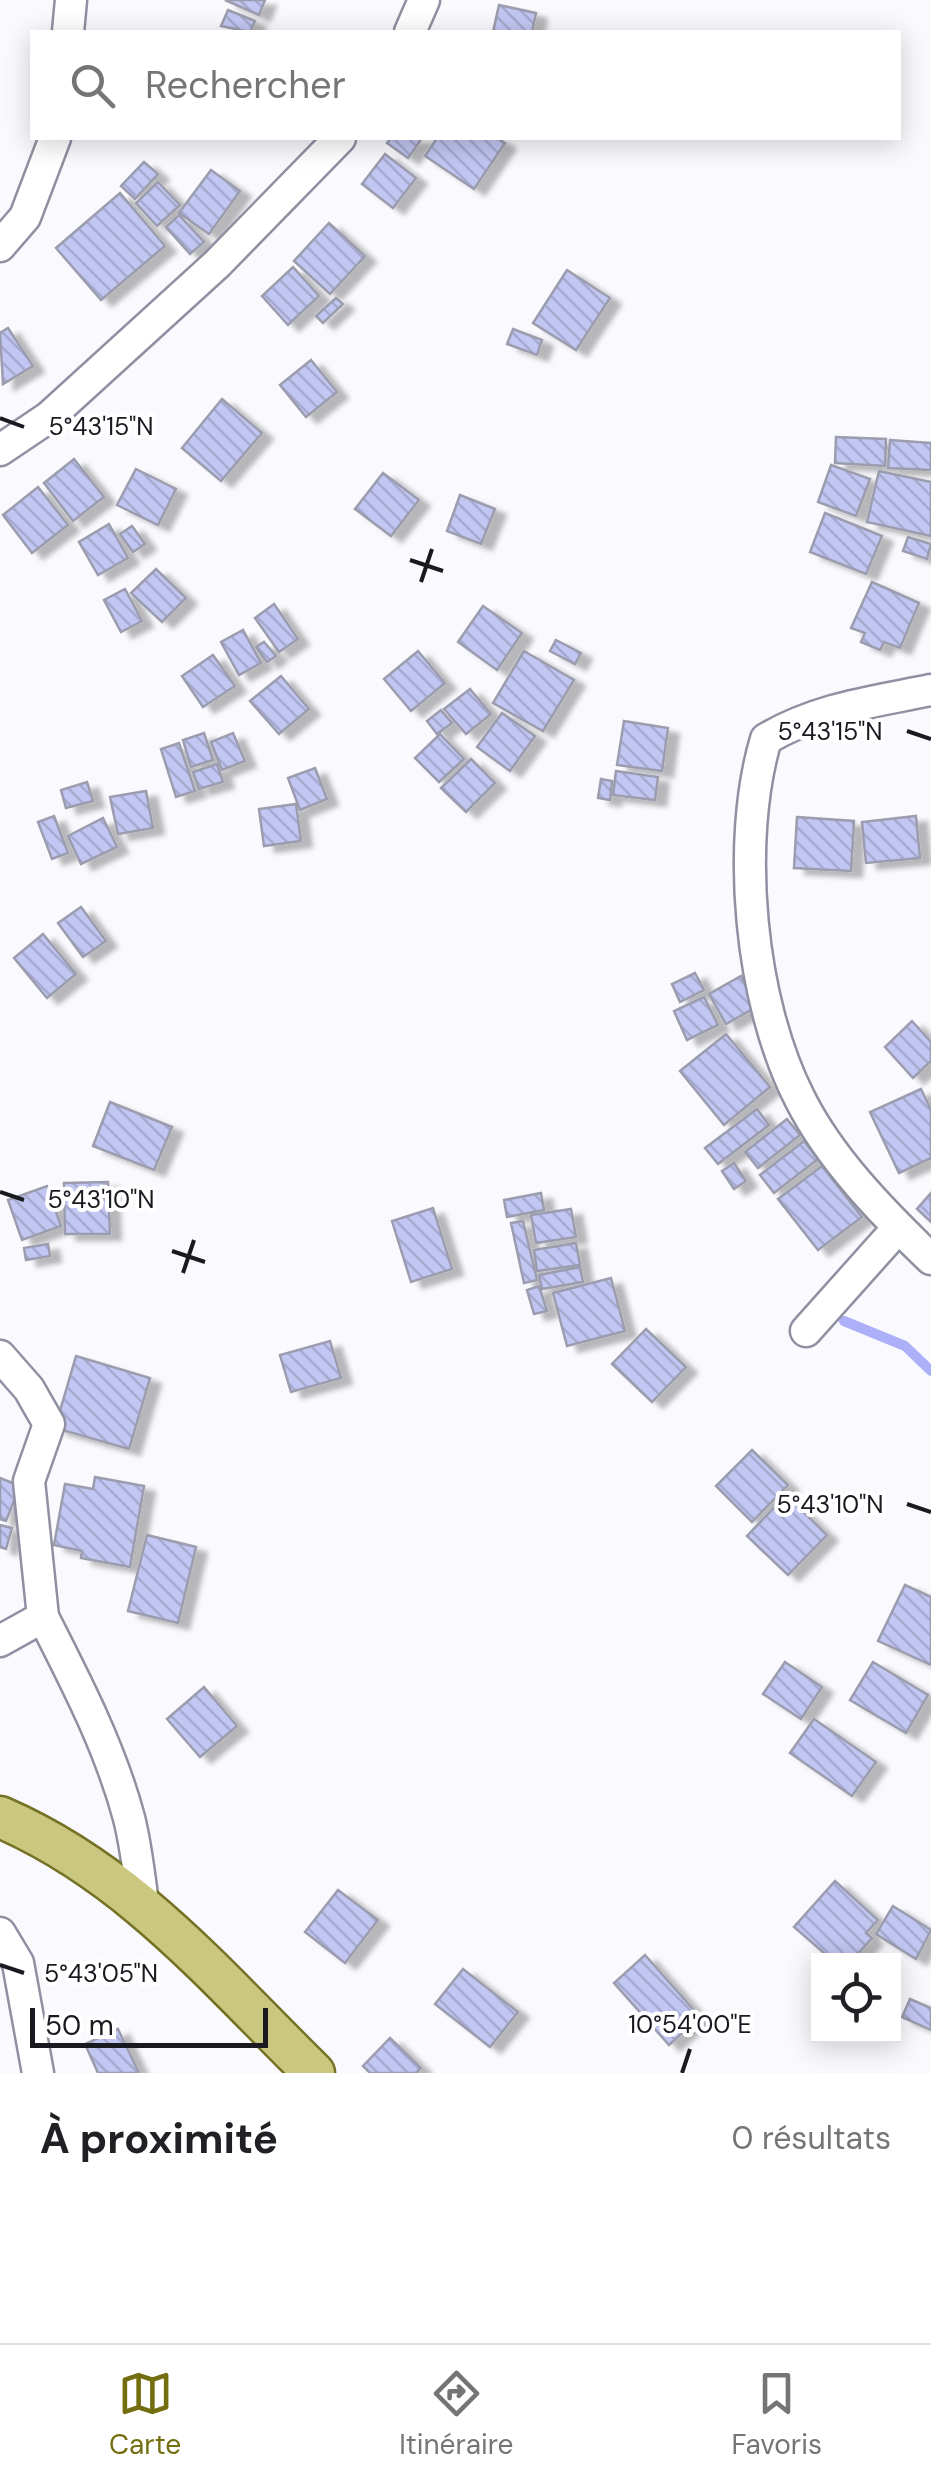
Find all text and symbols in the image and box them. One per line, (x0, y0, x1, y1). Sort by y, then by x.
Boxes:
search box (30, 30, 901, 140)
icon: search (65, 58, 120, 113)
text: Rechercher (145, 60, 346, 110)
text: 5°43'15"N (49, 410, 153, 443)
text: 5°43'15"N (778, 715, 882, 748)
text: 5°43'10"N (47, 1183, 155, 1216)
text: 5°43'10"N (776, 1488, 884, 1521)
map controls (811, 1953, 901, 2043)
button: locate (811, 1953, 901, 2043)
text: 5°43'05"N (44, 1957, 158, 1990)
scale bar (30, 2003, 268, 2048)
text: 50 m (45, 2007, 114, 2044)
text: 10°54'00"E (628, 2008, 752, 2041)
text: À proximité (40, 2111, 278, 2166)
text: 0 résultats (732, 2117, 891, 2159)
tab: Carte (109, 2366, 181, 2463)
tab: Itinéraire (399, 2366, 513, 2463)
tab: Favoris (731, 2366, 822, 2463)

